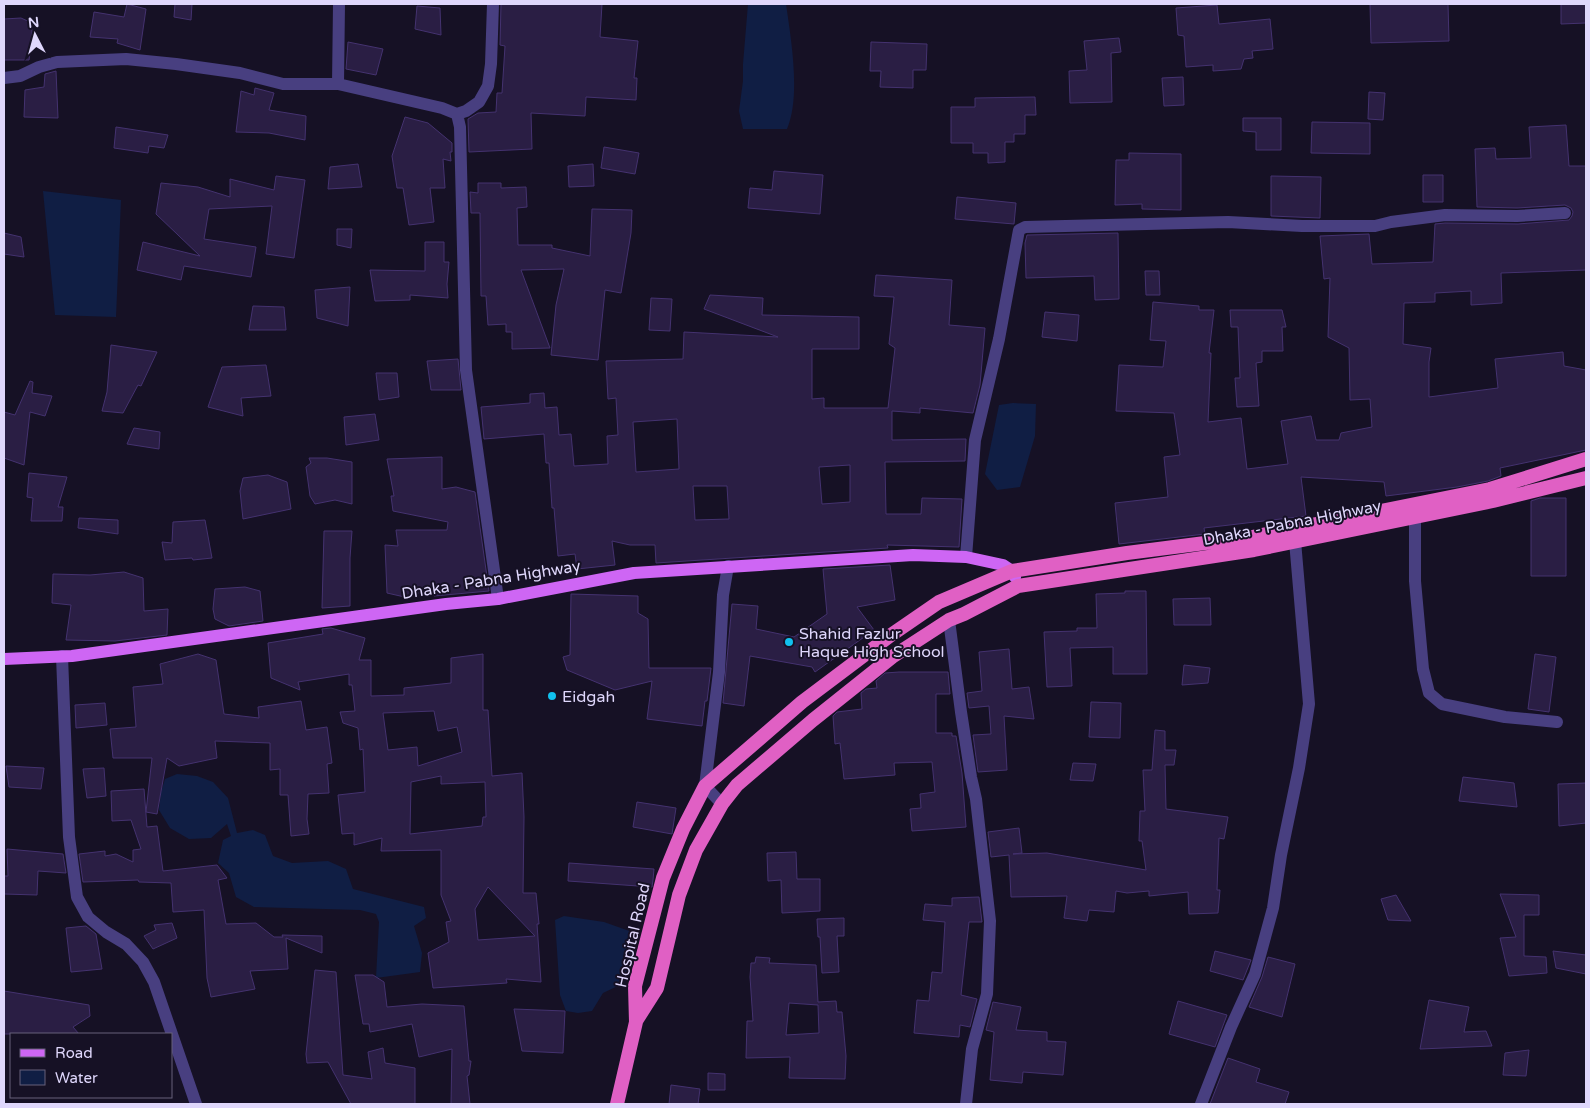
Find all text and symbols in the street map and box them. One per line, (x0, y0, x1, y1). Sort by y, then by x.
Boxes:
north arrow (10, 10, 60, 60)
text: N (27, 14, 40, 32)
street label: Dhaka - Pabna Highway (1201, 496, 1383, 550)
street label: Dhaka - Pabna Highway (400, 556, 582, 604)
place label: Shahid Fazlur Haque High School (799, 624, 945, 662)
marker: Shahid Fazlur Haque High School (783, 636, 795, 648)
place label: Eidgah (562, 687, 615, 707)
marker: Eidgah (546, 690, 558, 702)
street label: Hospital Road (611, 881, 655, 990)
legend (10, 1033, 172, 1098)
text: Road (55, 1044, 93, 1062)
text: Water (55, 1069, 98, 1087)

